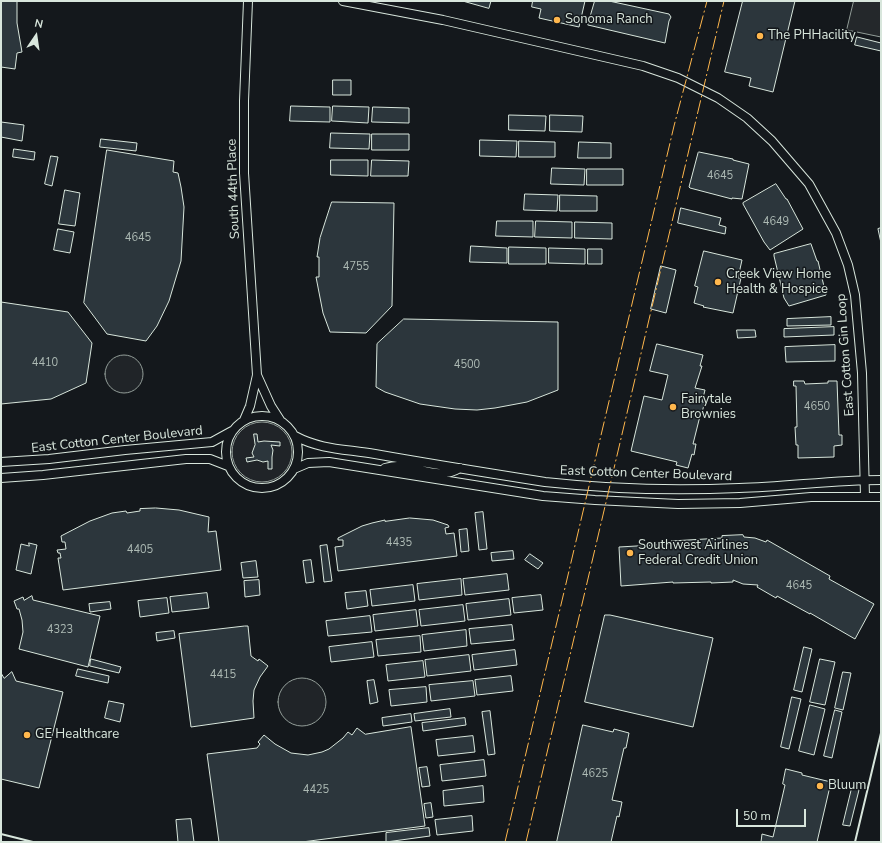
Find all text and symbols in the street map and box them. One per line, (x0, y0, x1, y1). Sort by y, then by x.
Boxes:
place label: Sonoma Ranch (565, 12, 653, 28)
marker: Sonoma Ranch (552, 15, 562, 25)
north arrow (16, 16, 56, 56)
text: N (33, 16, 45, 32)
place label: The PHHacility (768, 28, 856, 44)
marker: The PHHacility (755, 31, 765, 41)
street label: South 44th Place (224, 139, 244, 239)
house number: 4645 (707, 169, 733, 183)
house number: 4649 (763, 215, 789, 229)
house number: 4645 (125, 231, 151, 245)
house number: 4755 (343, 260, 369, 274)
place label: Creek View Home Health & Hospice (726, 267, 831, 298)
marker: Creek View Home Health & Hospice (713, 277, 723, 287)
street label: East Cotton Gin Loop (834, 293, 858, 417)
house number: 4410 (32, 356, 58, 370)
house number: 4500 (454, 358, 480, 372)
place label: Fairytale Brownies (681, 392, 736, 423)
house number: 4650 (804, 400, 830, 414)
marker: Fairytale Brownies (668, 402, 678, 412)
street label: East Cotton Center Boulevard (31, 423, 203, 457)
street label: East Cotton Center Boulevard (560, 463, 732, 485)
house number: 4435 (386, 536, 412, 550)
place label: Southwest Airlines Federal Credit Union (638, 538, 758, 569)
house number: 4405 (127, 543, 153, 557)
marker: Southwest Airlines Federal Credit Union (625, 548, 635, 558)
house number: 4645 (786, 579, 812, 593)
house number: 4323 (47, 623, 73, 637)
house number: 4415 (210, 668, 236, 682)
place label: GE Healthcare (35, 727, 119, 743)
marker: GE Healthcare (22, 730, 32, 740)
house number: 4625 (582, 767, 608, 781)
place label: Bluum (828, 778, 866, 794)
marker: Bluum (815, 781, 825, 791)
house number: 4425 (303, 783, 329, 797)
scale bar (738, 801, 808, 827)
text: 50 m (743, 808, 771, 824)

